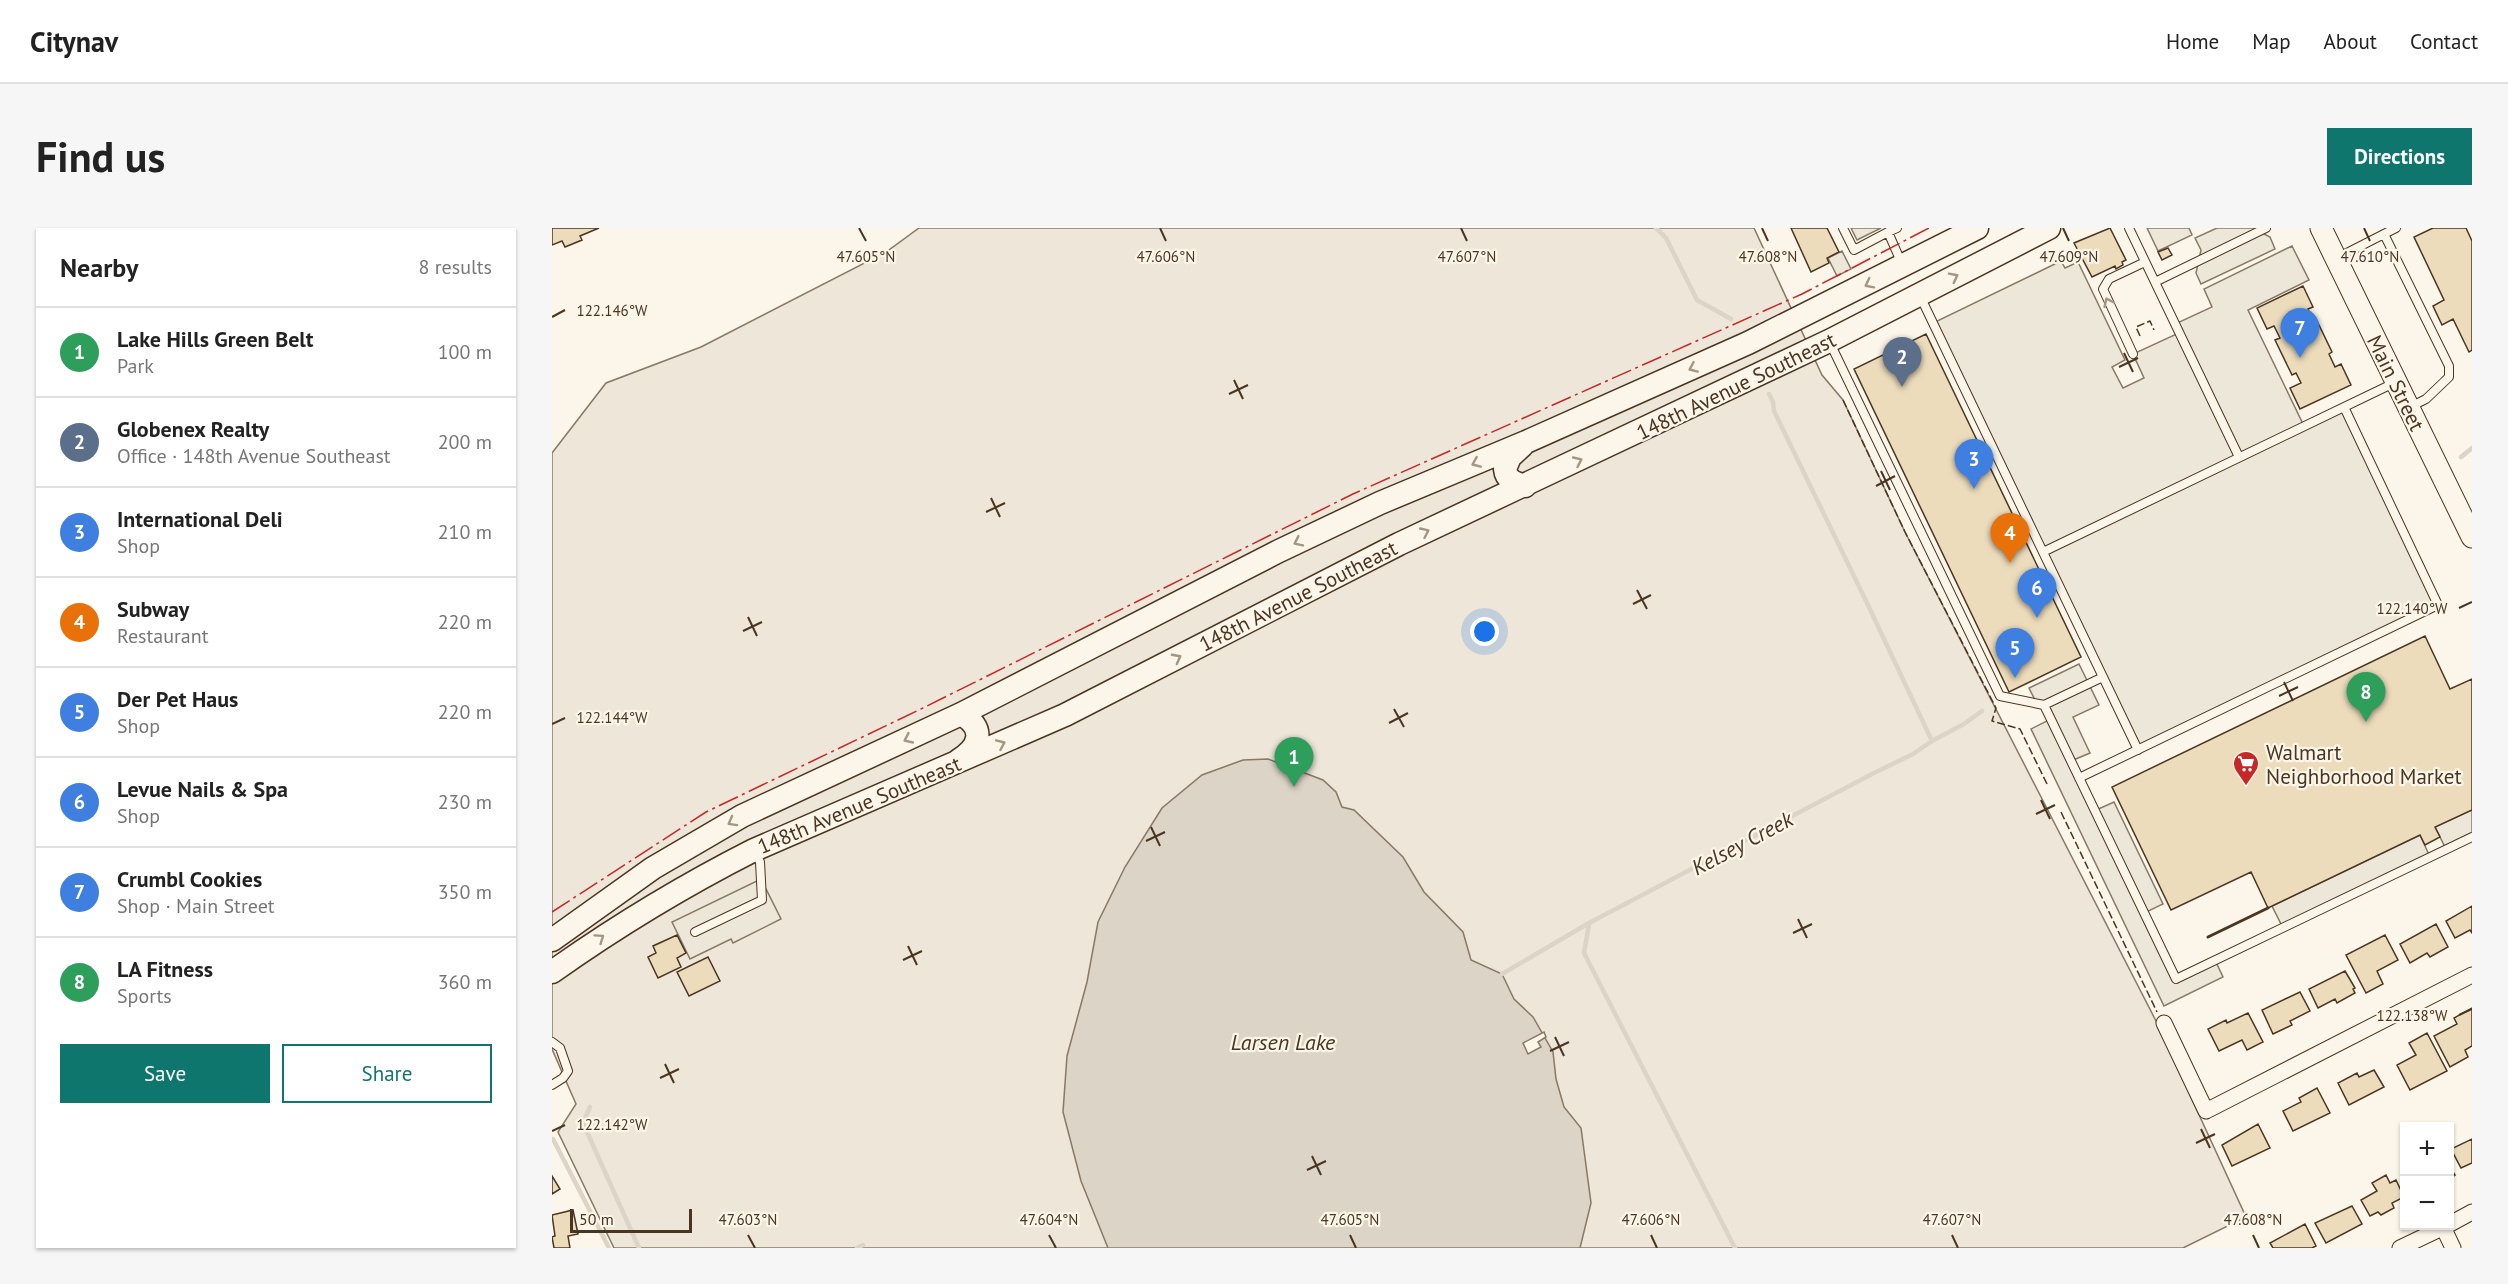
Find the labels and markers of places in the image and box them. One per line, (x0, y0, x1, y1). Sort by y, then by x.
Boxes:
pin: 7 (2280, 308, 2320, 358)
pin: 2 (1882, 338, 1922, 387)
pin: 3 (1954, 440, 1994, 489)
pin: 4 (1990, 514, 2030, 563)
pin: 6 (2018, 568, 2056, 618)
pin: 5 (1996, 628, 2034, 678)
pin: 8 (2346, 672, 2386, 722)
pin: 1 (1274, 738, 1314, 787)
place label: Walmart Neighborhood Market (2266, 739, 2462, 790)
supermarket icon: Walmart Neighborhood Market (2231, 749, 2261, 787)

